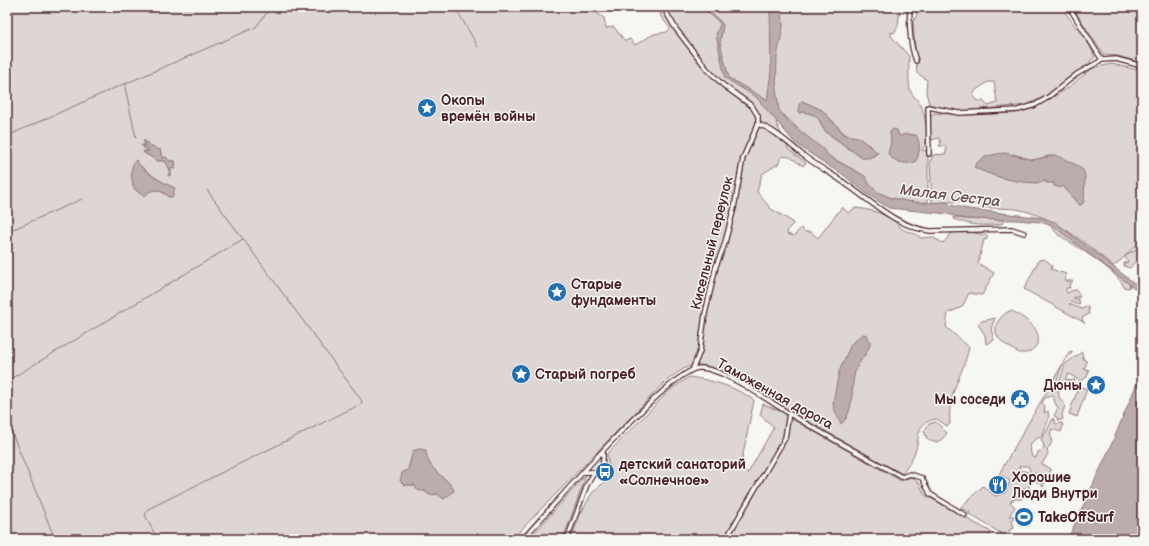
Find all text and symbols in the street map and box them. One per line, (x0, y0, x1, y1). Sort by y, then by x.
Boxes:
place label: Окопы времён войны (441, 92, 536, 125)
place icon: Окопы времён войны (416, 97, 438, 119)
street label: Кисельный переулок (687, 174, 737, 311)
water label: Малая Сестра (899, 180, 1002, 212)
place label: Старые фундаменты (571, 276, 656, 309)
place icon: Старые фундаменты (546, 281, 568, 303)
street label: Таможенная дорога (714, 355, 837, 433)
place icon: Старый погреб (510, 363, 532, 385)
place label: Старый погреб (535, 366, 636, 383)
place icon: Дюны (1085, 374, 1107, 396)
place label: Дюны (1043, 377, 1082, 394)
public building icon: Мы соседи (1009, 388, 1031, 410)
place label: Мы соседи (934, 391, 1006, 408)
place label: детский санаторий «Солнечное» (618, 456, 746, 489)
bus stop icon: детский санаторий «Солнечное» (594, 461, 616, 483)
place label: Хорошие Люди Внутри (1011, 469, 1098, 502)
restaurant icon: Хорошие Люди Внутри (987, 474, 1009, 496)
sports icon: TakeOffSurf (1013, 506, 1035, 528)
place label: TakeOffSurf (1038, 509, 1115, 526)

